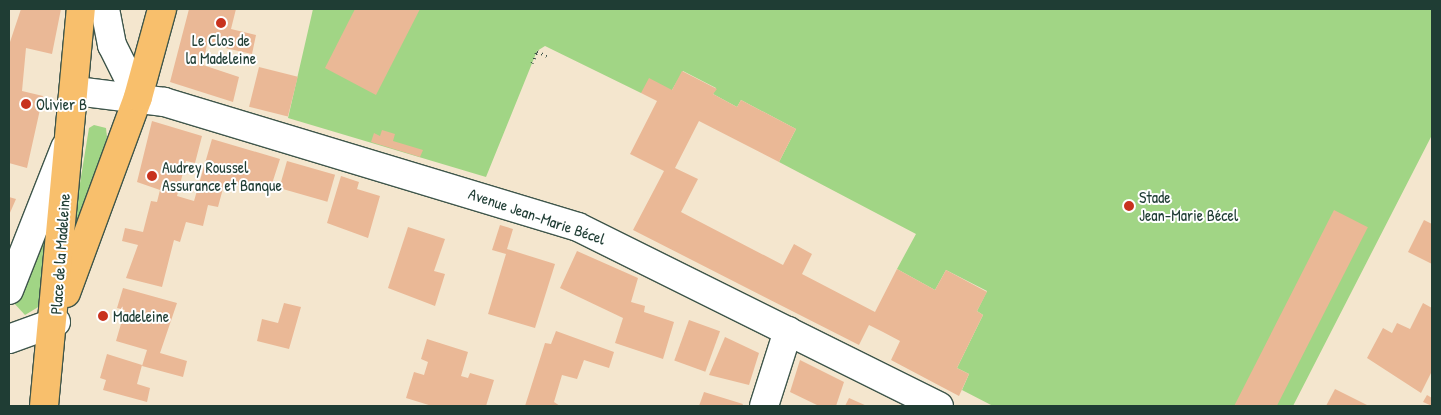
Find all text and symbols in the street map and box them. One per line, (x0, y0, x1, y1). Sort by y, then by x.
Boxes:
marker: Le Clos de la Madeleine (215, 17, 227, 29)
place label: Le Clos de la Madeleine (186, 30, 256, 68)
place label: Olivier B (36, 94, 87, 114)
marker: Olivier B (20, 98, 32, 110)
place label: Audrey Roussel Assurance et Banque (162, 157, 282, 195)
marker: Audrey Roussel Assurance et Banque (146, 170, 158, 182)
street label: Avenue Jean-Marie Bécel (466, 184, 608, 248)
place label: Stade Jean-Marie Bécel (1139, 187, 1238, 225)
street label: Place de la Madeleine (46, 193, 74, 315)
marker: Stade Jean-Marie Bécel (1123, 200, 1135, 212)
place label: Madeleine (113, 306, 169, 326)
marker: Madeleine (97, 310, 109, 322)

